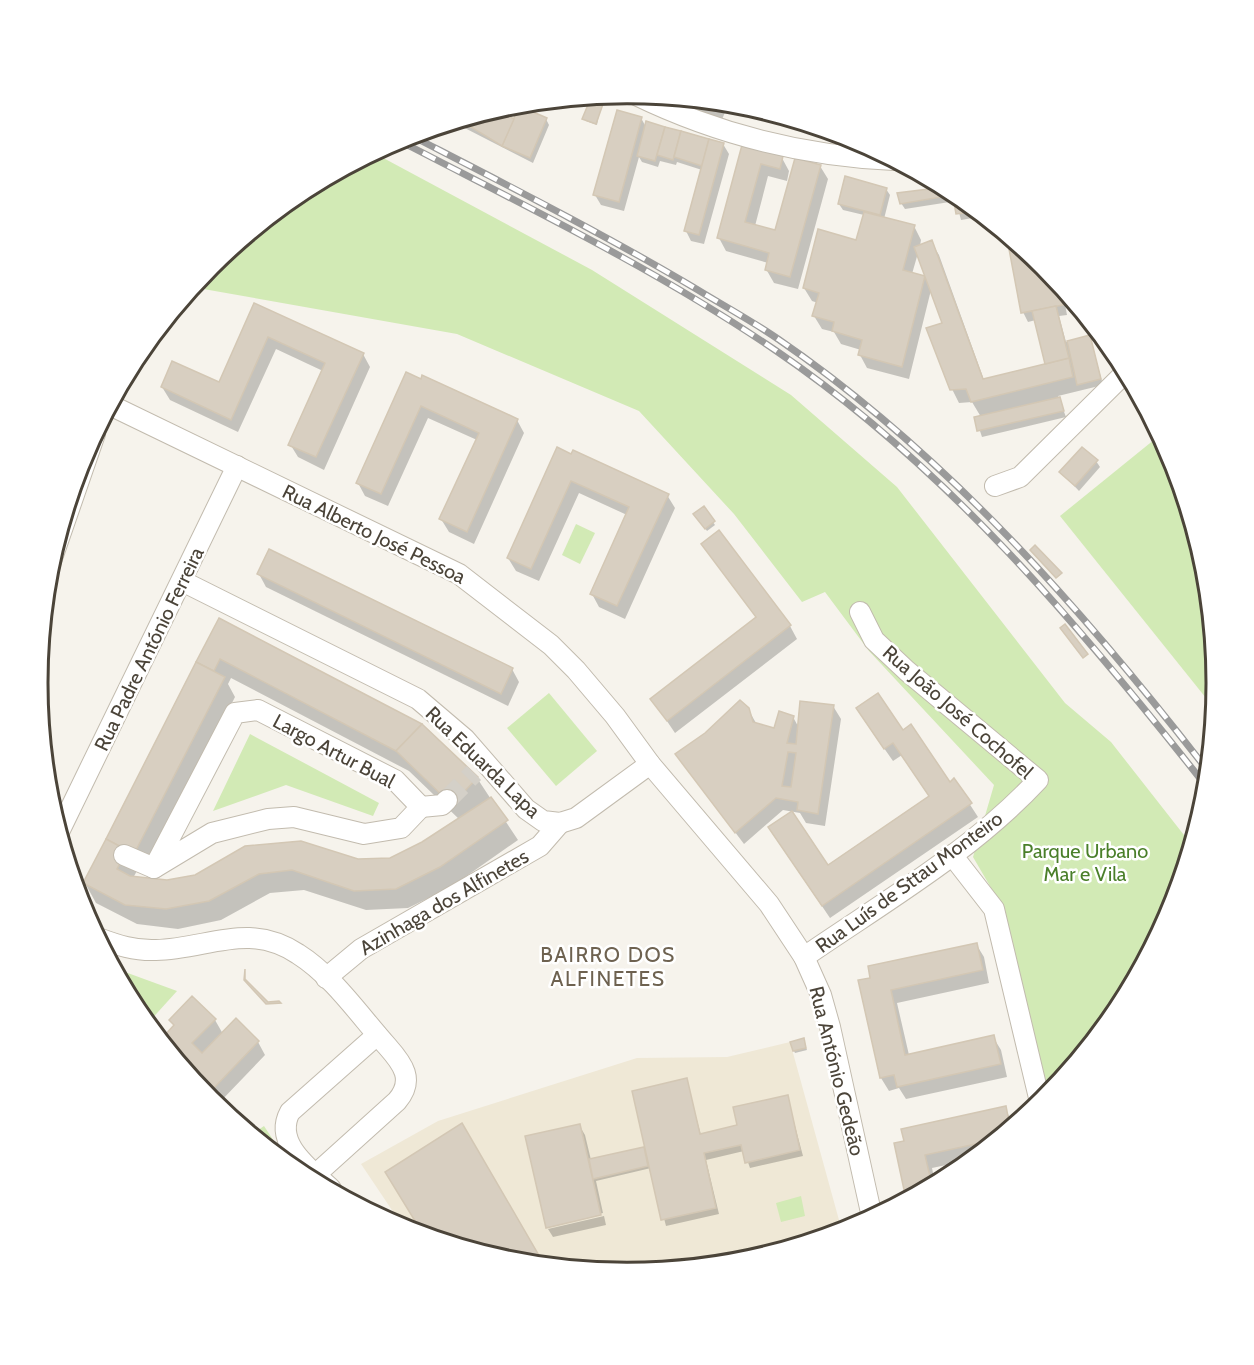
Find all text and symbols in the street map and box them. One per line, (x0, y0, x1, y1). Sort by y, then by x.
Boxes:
street label: Rua Alberto José Pessoa (279, 479, 470, 589)
street label: Rua Padre António Ferreira (89, 543, 209, 755)
street label: Rua João José Cochofel (878, 640, 1038, 784)
street label: Rua Eduarda Lapa (421, 701, 546, 823)
street label: Largo Artur Bual (269, 709, 399, 793)
street label: Rua Luís de Sttau Monteiro (811, 806, 1007, 958)
park label: Parque Urbano Mar e Vila (1022, 839, 1148, 886)
street label: Azinhaga dos Alfinetes (355, 844, 533, 960)
district label: BAIRRO DOS ALFINETES (540, 942, 676, 991)
street label: Rua António Gedeão (804, 984, 870, 1158)

